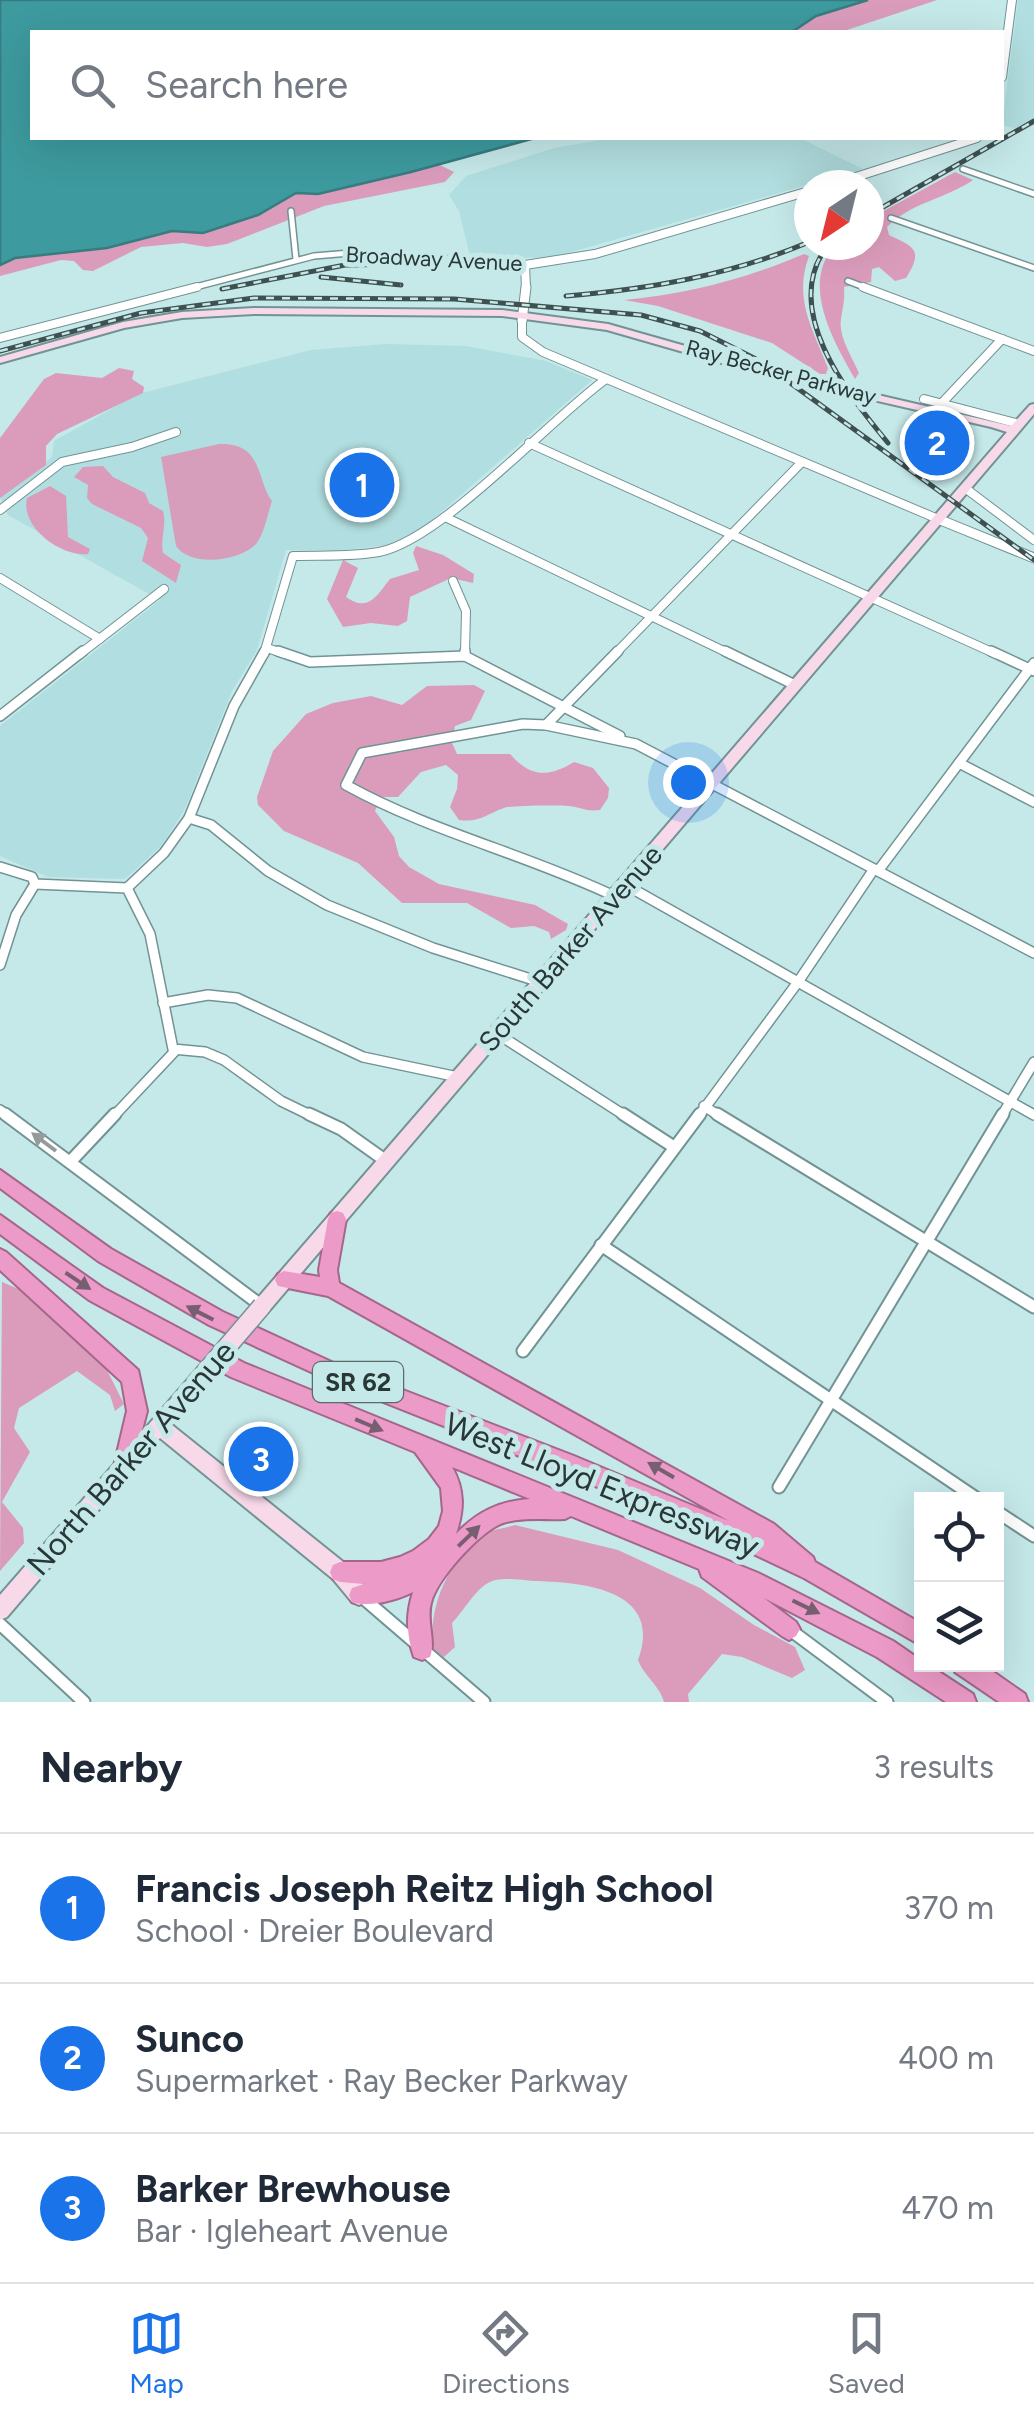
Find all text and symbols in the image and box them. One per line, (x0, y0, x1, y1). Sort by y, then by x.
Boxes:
search box (30, 30, 1004, 140)
icon: search (65, 58, 120, 113)
text: Search here (145, 62, 348, 108)
north arrow (794, 170, 884, 260)
street label: Broadway Avenue (345, 241, 523, 277)
street label: Ray Becker Parkway (683, 334, 880, 411)
pin: 2 (904, 406, 970, 480)
pin: 1 (330, 448, 394, 522)
your location (663, 757, 714, 808)
street label: South Barker Avenue (471, 838, 669, 1058)
one-way arrow (31, 1133, 57, 1153)
one-way arrow (64, 1271, 91, 1291)
one-way arrow (186, 1305, 215, 1322)
street label: North Barker Avenue (19, 1333, 243, 1583)
road number: SR 62 (313, 1362, 403, 1402)
street label: West Lloyd Expressway (439, 1405, 765, 1566)
one-way arrow (354, 1417, 384, 1433)
pin: 3 (228, 1422, 294, 1496)
one-way arrow (646, 1462, 675, 1479)
map controls (914, 1492, 1004, 1672)
button: locate (914, 1492, 1004, 1582)
one-way arrow (457, 1525, 481, 1548)
button: layers (914, 1582, 1004, 1672)
one-way arrow (792, 1599, 821, 1616)
text: Nearby (40, 1742, 182, 1793)
text: 3 results (874, 1748, 994, 1786)
text: Francis Joseph Reitz High School (135, 1866, 714, 1912)
text: 1 (66, 1889, 79, 1927)
text: 370 m (904, 1889, 994, 1927)
text: School · Dreier Boulevard (135, 1912, 494, 1950)
text: Sunco (135, 2016, 244, 2062)
text: 2 (63, 2039, 82, 2077)
text: 400 m (898, 2039, 994, 2077)
text: Supermarket · Ray Becker Parkway (135, 2062, 628, 2100)
text: Barker Brewhouse (135, 2166, 451, 2212)
text: 3 (64, 2189, 81, 2227)
text: 470 m (901, 2189, 994, 2227)
text: Bar · Igleheart Avenue (135, 2212, 448, 2250)
tab: Map (129, 2306, 184, 2400)
tab: Directions (442, 2306, 570, 2400)
tab: Saved (828, 2306, 905, 2400)

